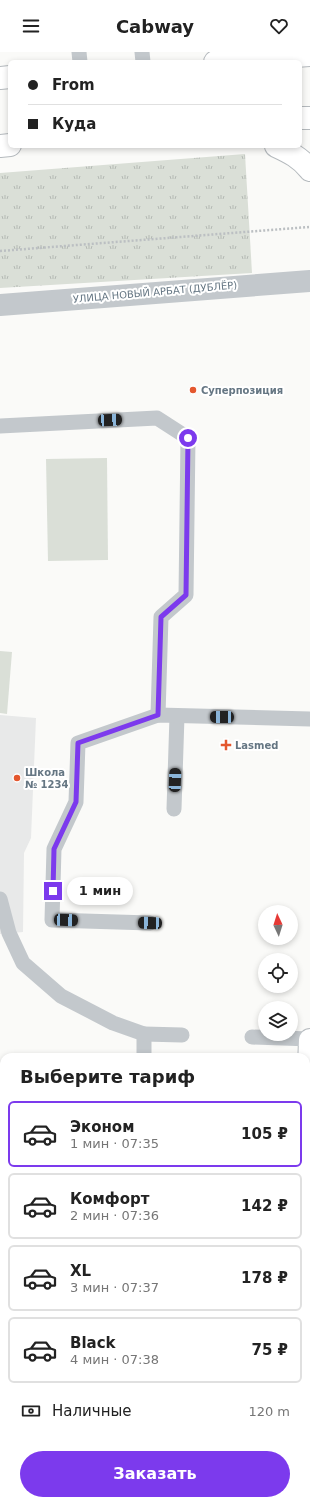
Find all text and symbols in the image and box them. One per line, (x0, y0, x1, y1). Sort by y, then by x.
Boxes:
icon: menu (20, 15, 42, 37)
icon: heart (268, 15, 290, 37)
text: Cabway (116, 16, 194, 37)
text: From (52, 76, 95, 94)
text: Куда (52, 115, 96, 133)
street label: УЛИЦА НОВЫЙ АРБАТ (ДУБЛЁР) (72, 278, 238, 305)
marker: Суперпозиция (188, 385, 198, 395)
place label: Суперпозиция (201, 385, 283, 396)
car (98, 413, 122, 427)
route start (179, 429, 197, 447)
car (210, 711, 234, 723)
marker: Lasmed (220, 739, 232, 751)
place label: Lasmed (235, 740, 278, 751)
place label: Школа № 1234 (25, 767, 68, 790)
car (169, 768, 181, 792)
marker: Школа № 1234 (12, 773, 22, 783)
callout: 1 мин (67, 877, 133, 905)
route end (44, 882, 62, 900)
text: 1 мин (79, 883, 121, 898)
north arrow (258, 905, 298, 945)
map controls (258, 905, 298, 1041)
car (54, 914, 78, 926)
car (138, 917, 162, 929)
button: locate (258, 953, 298, 993)
button: layers (258, 1001, 298, 1041)
text: Выберите тариф (20, 1066, 195, 1087)
icon: car (22, 1116, 58, 1152)
text: Эконом (70, 1118, 134, 1136)
text: 105 ₽ (241, 1125, 288, 1143)
text: 1 мин · 07:35 (70, 1136, 159, 1151)
icon: car (22, 1188, 58, 1224)
text: Комфорт (70, 1190, 149, 1208)
text: 142 ₽ (241, 1197, 288, 1215)
text: 2 мин · 07:36 (70, 1208, 159, 1223)
icon: car (22, 1260, 58, 1296)
text: XL (70, 1262, 91, 1280)
text: 178 ₽ (241, 1269, 288, 1287)
text: 3 мин · 07:37 (70, 1280, 159, 1295)
icon: car (22, 1332, 58, 1368)
text: Black (70, 1334, 116, 1352)
text: 75 ₽ (251, 1341, 288, 1359)
text: 4 мин · 07:38 (70, 1352, 159, 1367)
icon: cash (20, 1400, 42, 1422)
text: Наличные (52, 1402, 132, 1420)
text: 120 m (248, 1404, 290, 1419)
button: Заказать (20, 1451, 290, 1497)

